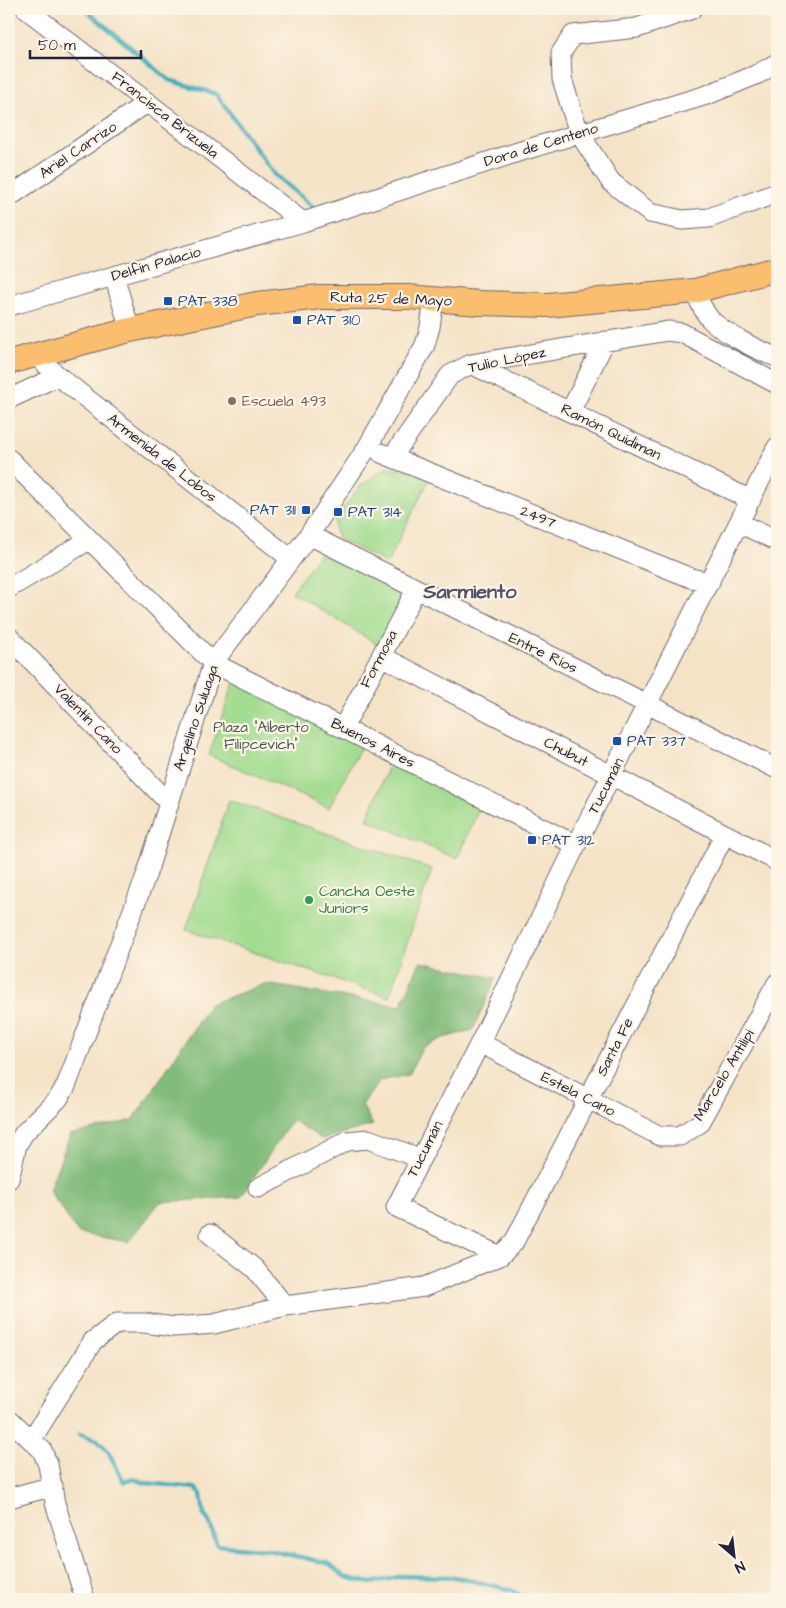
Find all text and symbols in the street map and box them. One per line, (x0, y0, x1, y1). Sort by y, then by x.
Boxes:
scale bar (30, 28, 141, 60)
text: 50 m (38, 35, 76, 56)
street label: Francisca Brizuela (107, 67, 223, 164)
street label: Ariel Carrizo (35, 116, 121, 184)
street label: Dora de Centeno (481, 118, 601, 172)
street label: Delfín Palacio (109, 241, 204, 287)
street label: Ruta 25 de Mayo (330, 286, 453, 313)
place label: PAT 338 (178, 291, 238, 312)
marker: PAT 338 (162, 295, 174, 307)
place label: PAT 310 (307, 310, 361, 331)
marker: PAT 310 (291, 314, 303, 326)
street label: Tulio López (466, 341, 548, 378)
place label: Escuela 493 (242, 391, 326, 412)
marker: Escuela 493 (226, 395, 238, 407)
street label: Ramón Quidiman (557, 399, 665, 466)
street label: Armenida de Lobos (103, 409, 222, 508)
place label: PAT 311 (250, 500, 296, 521)
street label: 2497 (517, 500, 559, 534)
place label: PAT 314 (348, 502, 402, 523)
marker: PAT 311 (300, 504, 312, 516)
marker: PAT 314 (332, 506, 344, 518)
district label: Sarmiento (423, 578, 517, 606)
street label: Formosa (355, 626, 403, 691)
street label: Entre Ríos (505, 627, 581, 679)
street label: Argelino Suluaga (168, 662, 225, 774)
street label: Valentín Cano (49, 679, 128, 759)
street label: Buenos Aires (327, 713, 419, 773)
park label: Plaza “Alberto Filipcevich” (213, 717, 309, 755)
place label: PAT 337 (627, 731, 686, 752)
street label: Chubut (540, 732, 592, 772)
marker: PAT 337 (611, 735, 623, 747)
street label: Tucumán (583, 754, 629, 818)
place label: PAT 312 (542, 830, 595, 851)
marker: PAT 312 (526, 834, 538, 846)
place label: Cancha Oeste Juniors (319, 881, 415, 919)
marker: Cancha Oeste Juniors (303, 894, 315, 906)
street label: Santa Fe (591, 1014, 639, 1080)
street label: Marcelo Antilipi (688, 1025, 760, 1125)
street label: Estela Cano (537, 1066, 619, 1122)
street label: Tucumán (402, 1117, 448, 1181)
north arrow (708, 1530, 758, 1580)
text: N (731, 1556, 748, 1578)

